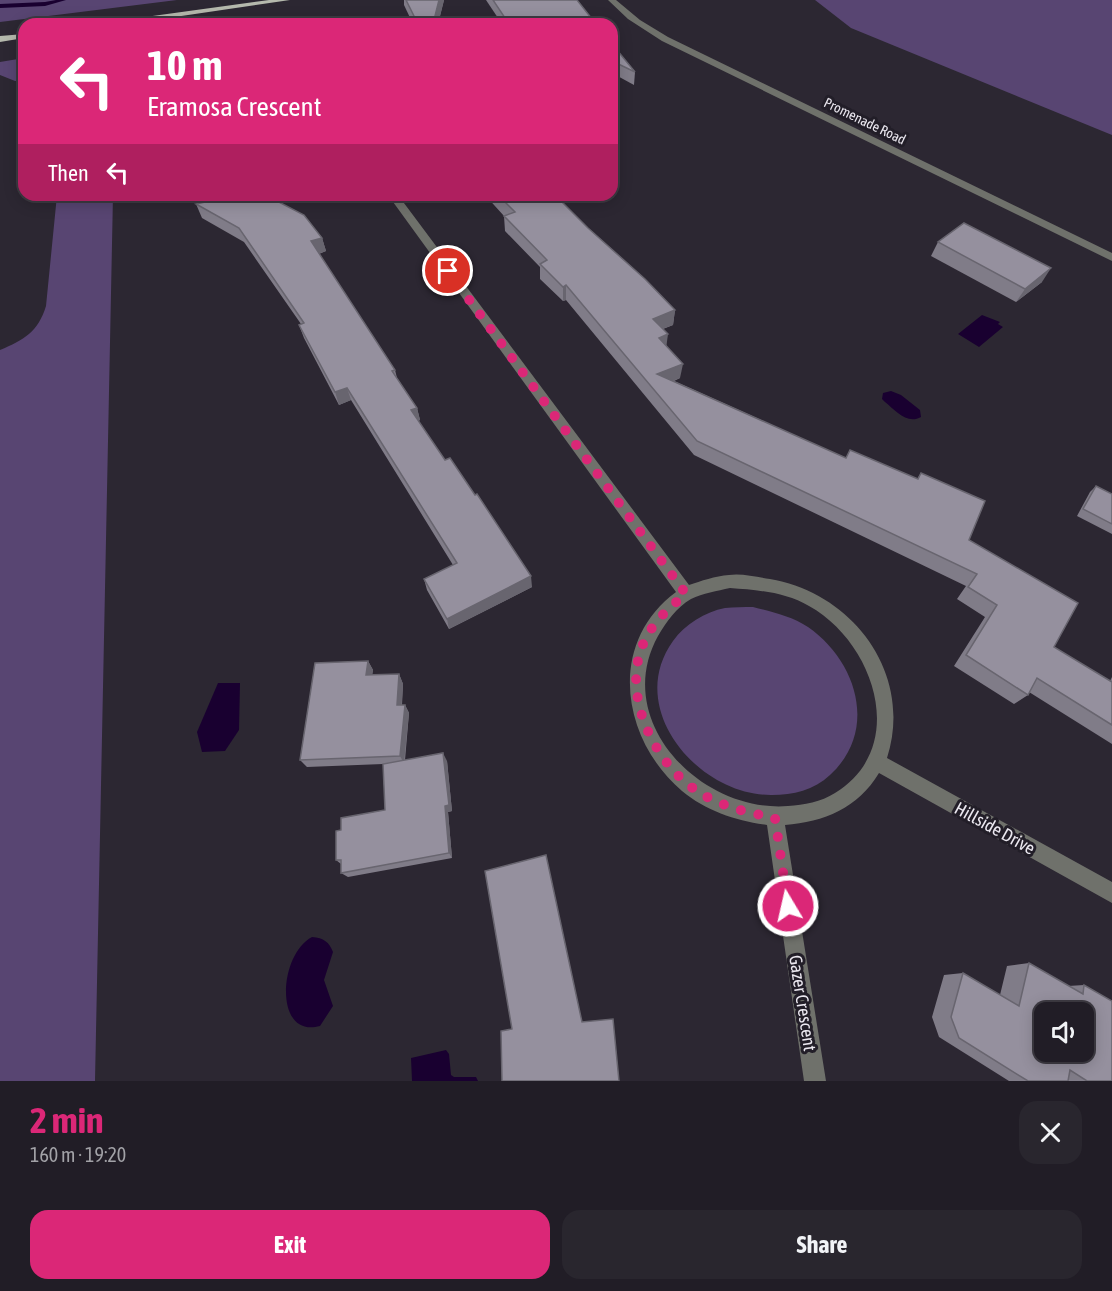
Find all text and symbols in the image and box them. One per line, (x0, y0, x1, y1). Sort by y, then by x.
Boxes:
text: 10 m (147, 41, 222, 89)
icon: left (48, 42, 126, 120)
text: Eramosa Crescent (147, 91, 321, 122)
street label: Promenade Road (822, 94, 908, 148)
icon: left (101, 156, 134, 189)
text: Then (48, 160, 89, 186)
pin (422, 245, 473, 296)
icon: arrive (431, 254, 464, 287)
street label: Hillside Drive (951, 797, 1039, 859)
position arrow (756, 874, 820, 938)
street label: Gazer Crescent (785, 954, 821, 1052)
map controls (1034, 1002, 1094, 1062)
button: sound (1034, 1002, 1094, 1062)
text: 2 min (30, 1099, 104, 1141)
button: close (1019, 1101, 1082, 1164)
text: 160 m · 19:20 (30, 1143, 126, 1166)
button: Exit (30, 1210, 550, 1279)
button: Share (562, 1210, 1082, 1279)

